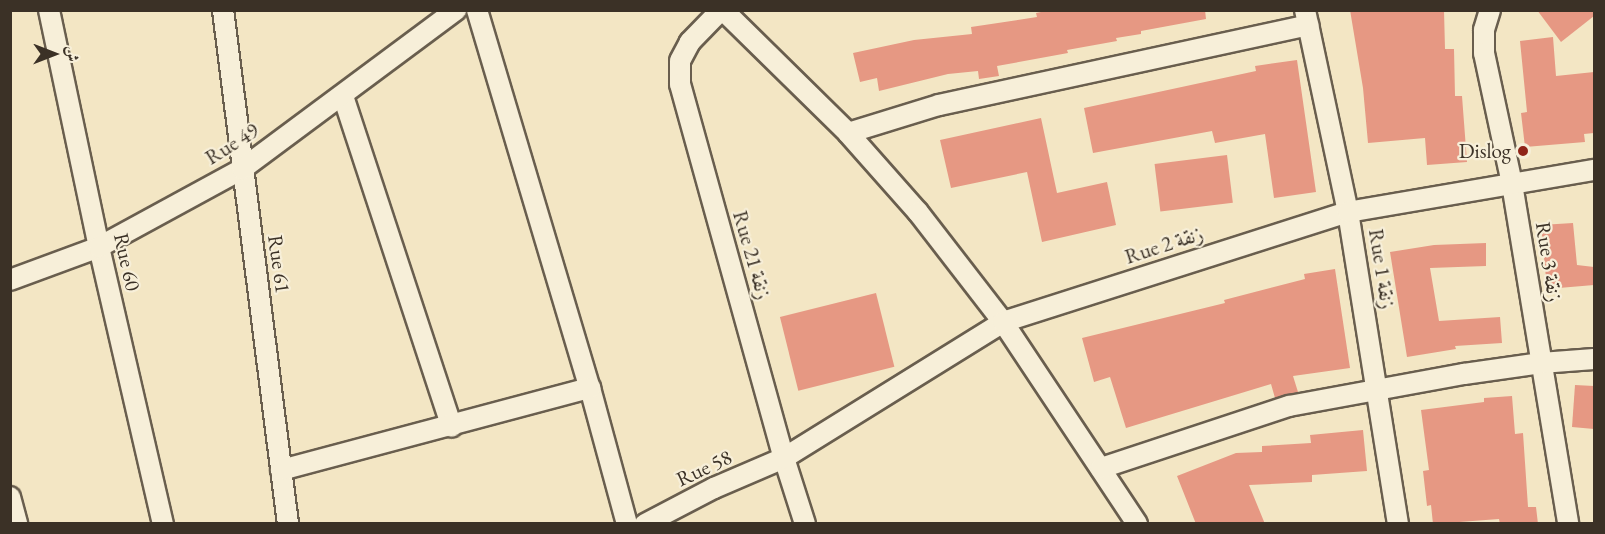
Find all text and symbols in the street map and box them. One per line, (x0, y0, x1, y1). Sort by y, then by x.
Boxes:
north arrow (24, 24, 84, 84)
text: ش (62, 46, 83, 62)
street label: Rue 49 (200, 118, 264, 170)
place label: Dislog (1459, 138, 1511, 164)
marker: Dislog (1516, 144, 1530, 158)
street label: Rue 21 زنقة (727, 208, 777, 302)
street label: Rue 3 زنقة (1530, 220, 1568, 304)
street label: Rue 2 زنقة (1122, 221, 1206, 269)
street label: Rue 1 زنقة (1363, 227, 1401, 311)
street label: Rue 60 (108, 231, 146, 293)
street label: Rue 61 (262, 233, 296, 295)
street label: Rue 58 (672, 444, 736, 492)

